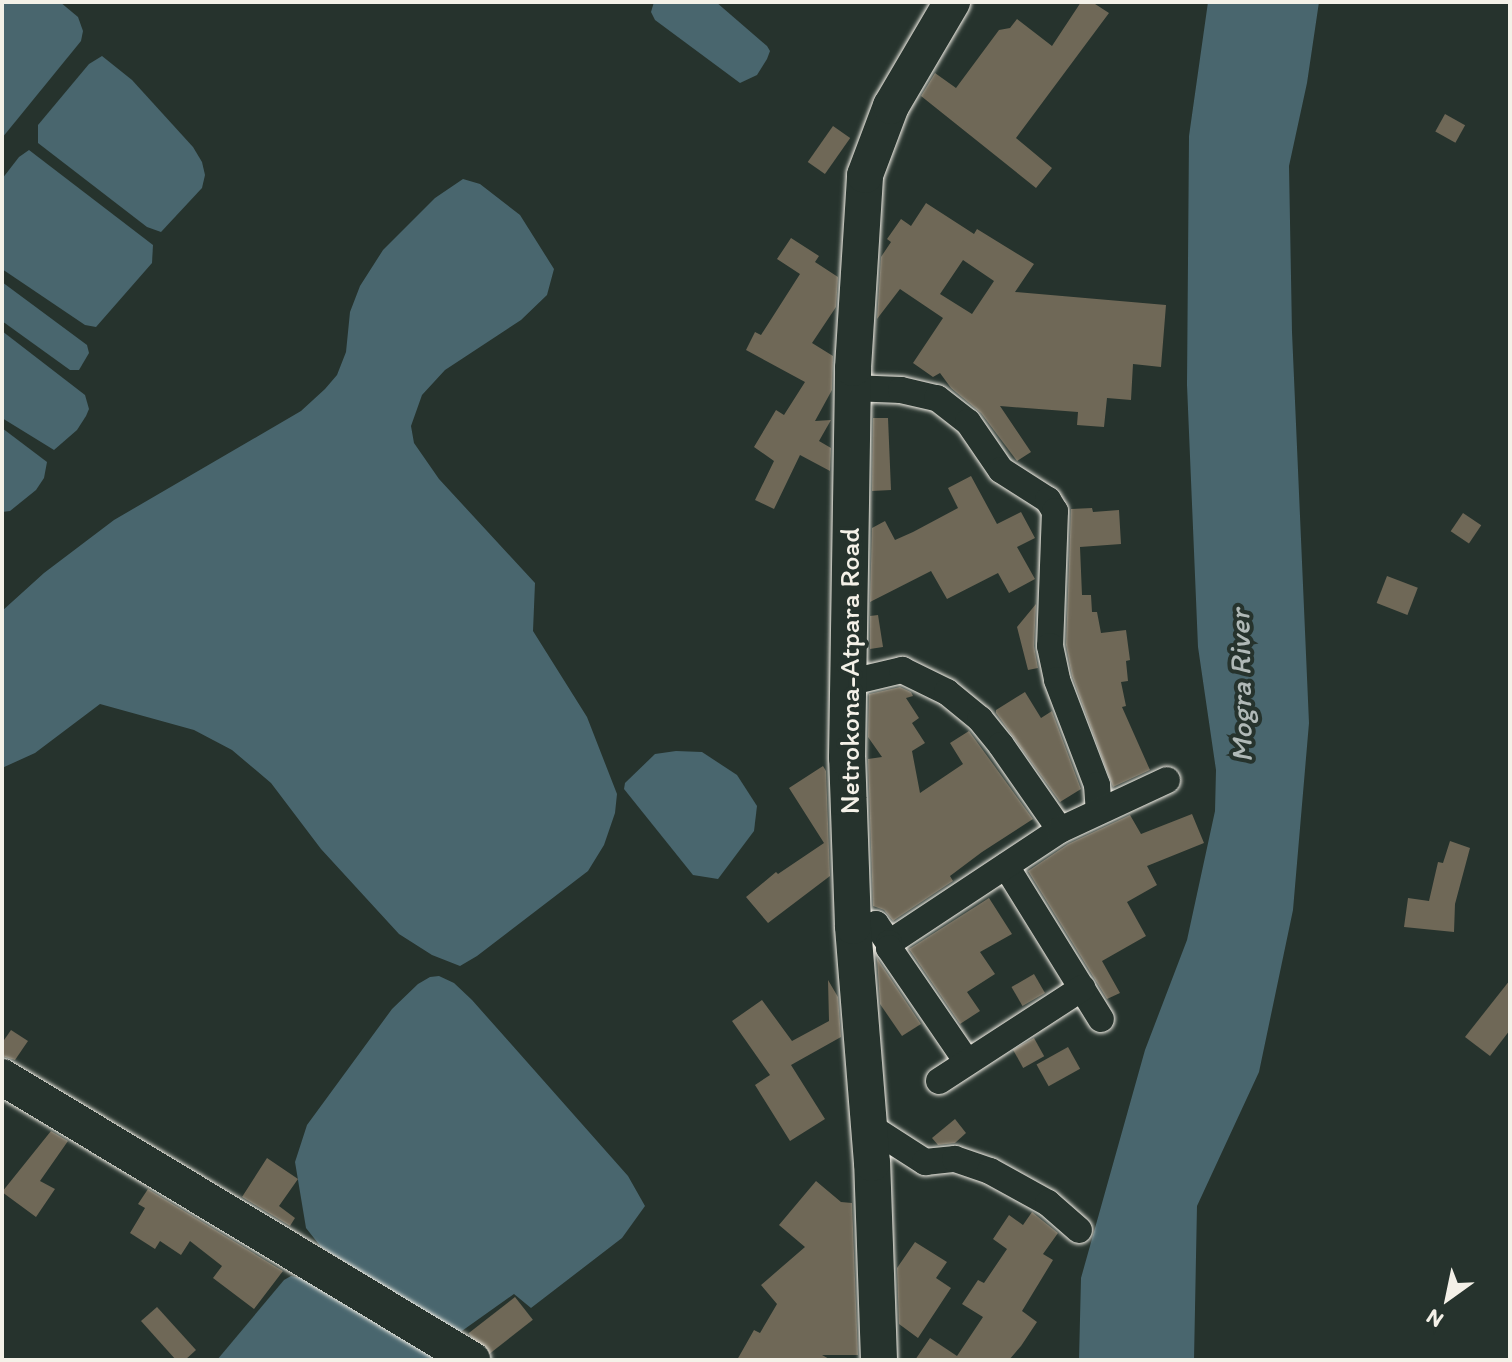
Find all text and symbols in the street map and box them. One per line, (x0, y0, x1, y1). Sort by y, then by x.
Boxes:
street label: Netrokona-Atpara Road (832, 527, 866, 815)
water label: Mogra River (1222, 609, 1260, 763)
north arrow (1408, 1258, 1488, 1338)
text: N (1421, 1303, 1448, 1334)

